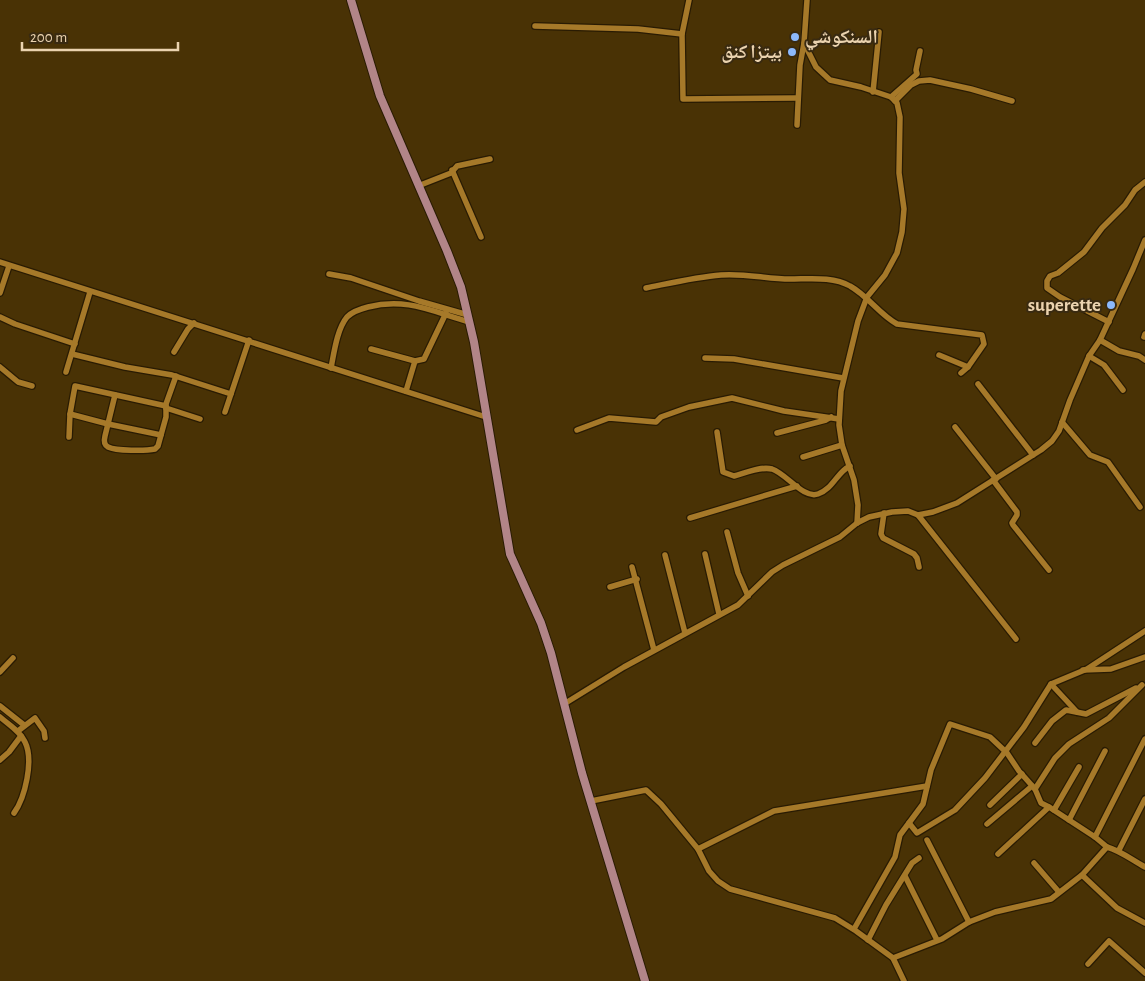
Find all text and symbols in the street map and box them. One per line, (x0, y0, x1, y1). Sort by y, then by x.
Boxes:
scale bar (22, 20, 179, 52)
place label: السنكوشي (805, 28, 878, 51)
text: 200 m (30, 30, 67, 45)
marker: السنكوشي (789, 31, 801, 43)
place label: بيتزا كنق (721, 43, 782, 63)
marker: بيتزا كنق (786, 46, 798, 58)
place label: superette (1028, 296, 1101, 315)
marker: superette (1105, 299, 1117, 311)

